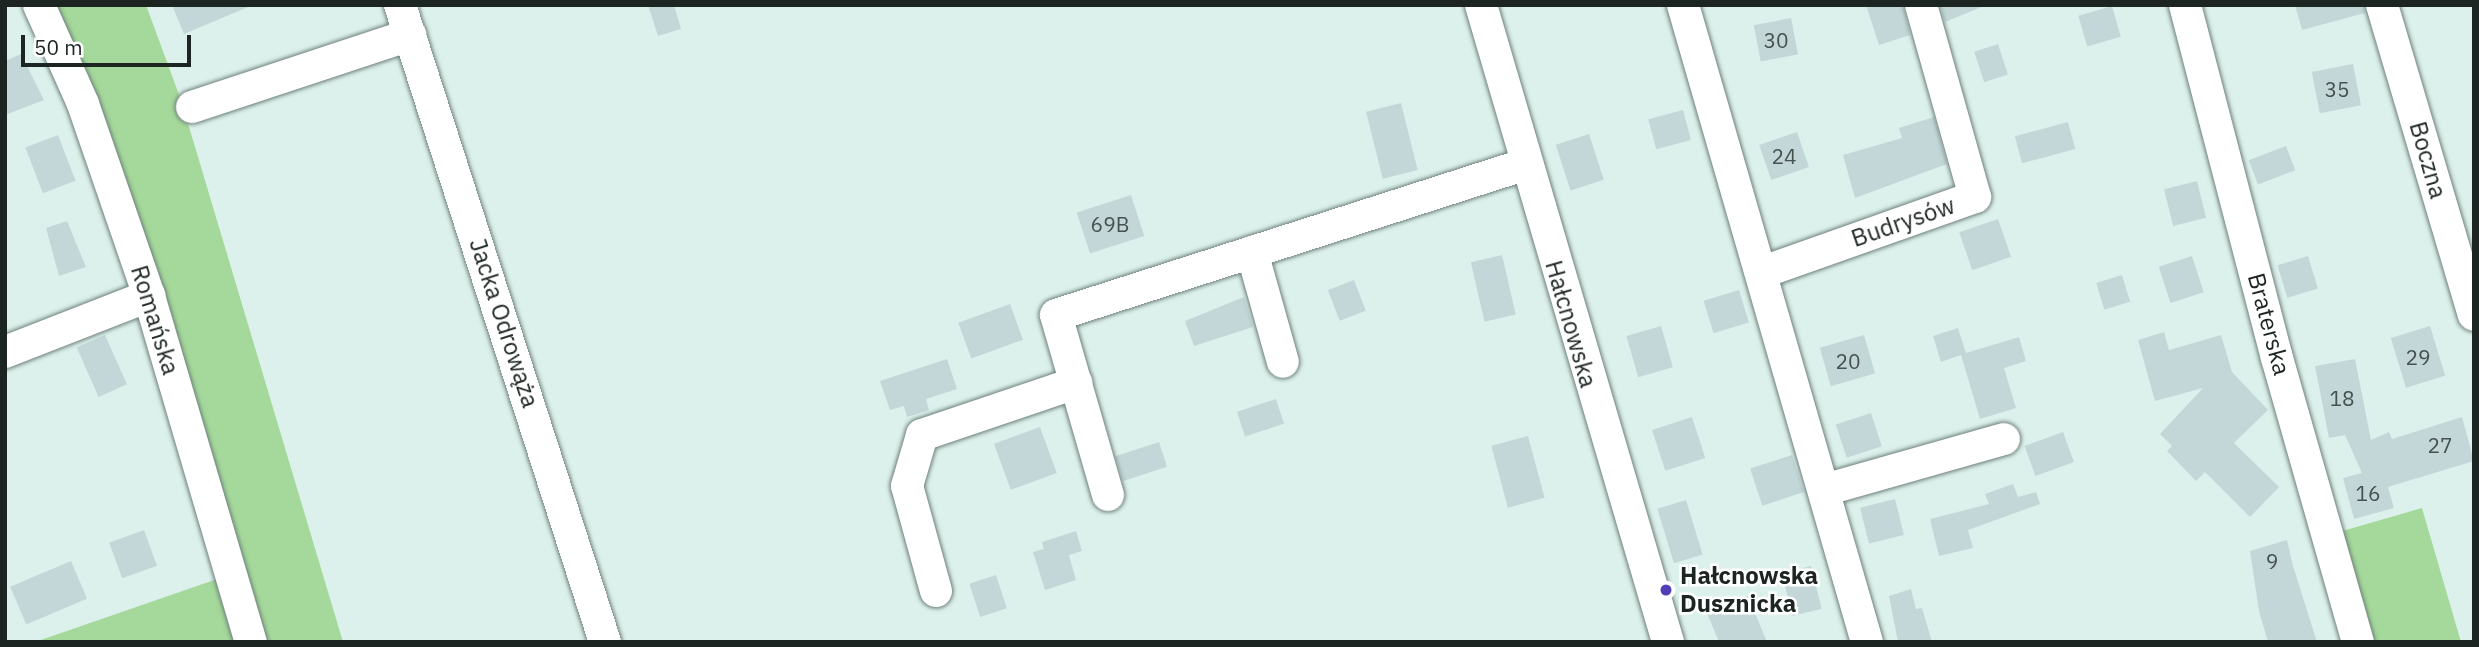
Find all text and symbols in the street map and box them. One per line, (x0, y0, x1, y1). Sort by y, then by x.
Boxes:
scale bar (24, 21, 194, 65)
house number: 30 (1763, 27, 1789, 53)
text: 50 m (34, 33, 83, 61)
house number: 35 (2324, 76, 2350, 102)
street label: Boczna (2403, 118, 2453, 202)
house number: 24 (1771, 143, 1797, 169)
street label: Budrysów (1847, 191, 1959, 253)
house number: 69B (1091, 211, 1129, 237)
street label: Jacka Odrowąża (463, 235, 545, 411)
street label: Hałcnowska (1539, 257, 1603, 391)
street label: Romańska (125, 262, 185, 378)
street label: Braterska (2242, 270, 2296, 378)
house number: 29 (2405, 344, 2431, 370)
house number: 20 (1835, 348, 1861, 374)
house number: 18 (2329, 385, 2355, 411)
house number: 27 (2427, 432, 2453, 458)
house number: 16 (2355, 480, 2381, 506)
house number: 9 (2266, 548, 2278, 574)
place label: Hałcnowska Dusznicka (1680, 562, 1818, 618)
marker: Hałcnowska Dusznicka (1658, 582, 1674, 598)

